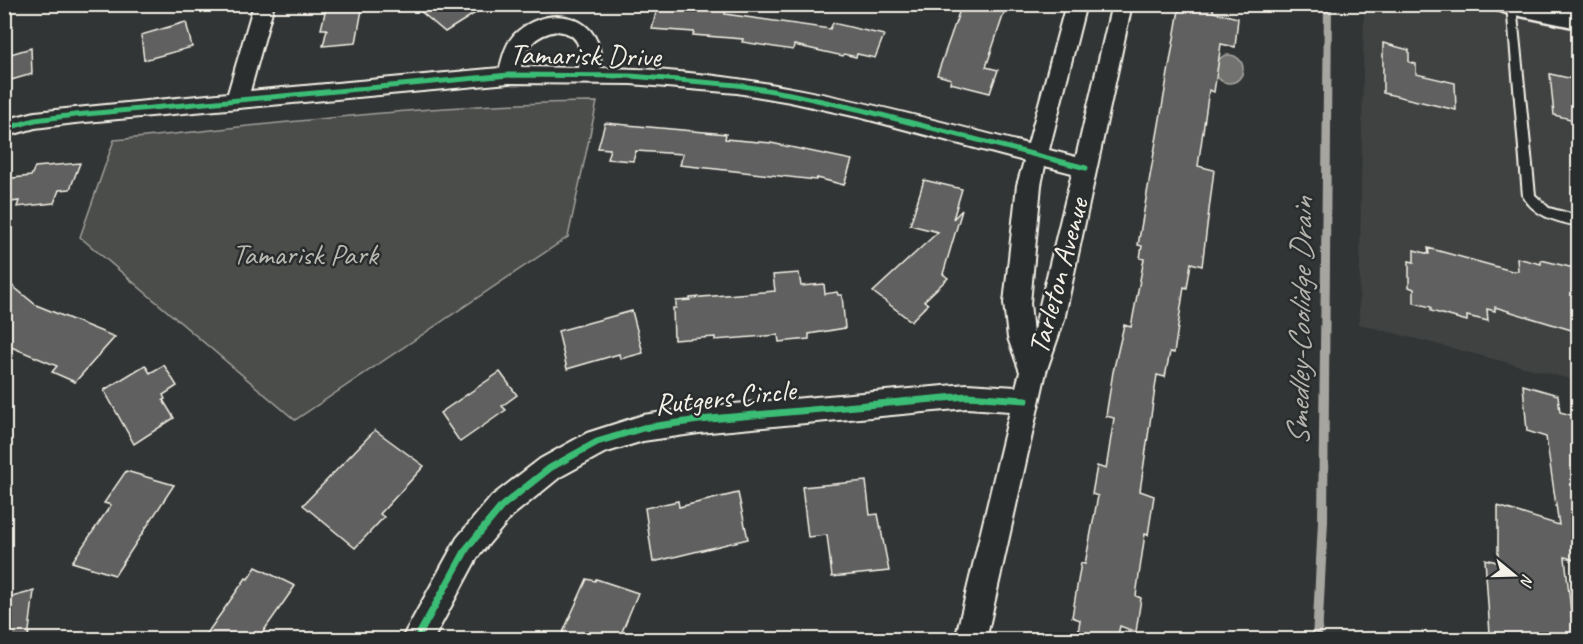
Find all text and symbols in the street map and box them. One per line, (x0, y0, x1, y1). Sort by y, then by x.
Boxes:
street label: Tamarisk Drive (509, 35, 663, 75)
street label: Tarleton Avenue (1019, 192, 1098, 358)
water label: Smedley-Coolidge Drain (1277, 195, 1323, 447)
park label: Tamarisk Park (232, 235, 380, 273)
street label: Rutgers Circle (653, 370, 800, 423)
north arrow (1484, 545, 1544, 605)
text: N (1515, 572, 1538, 590)

